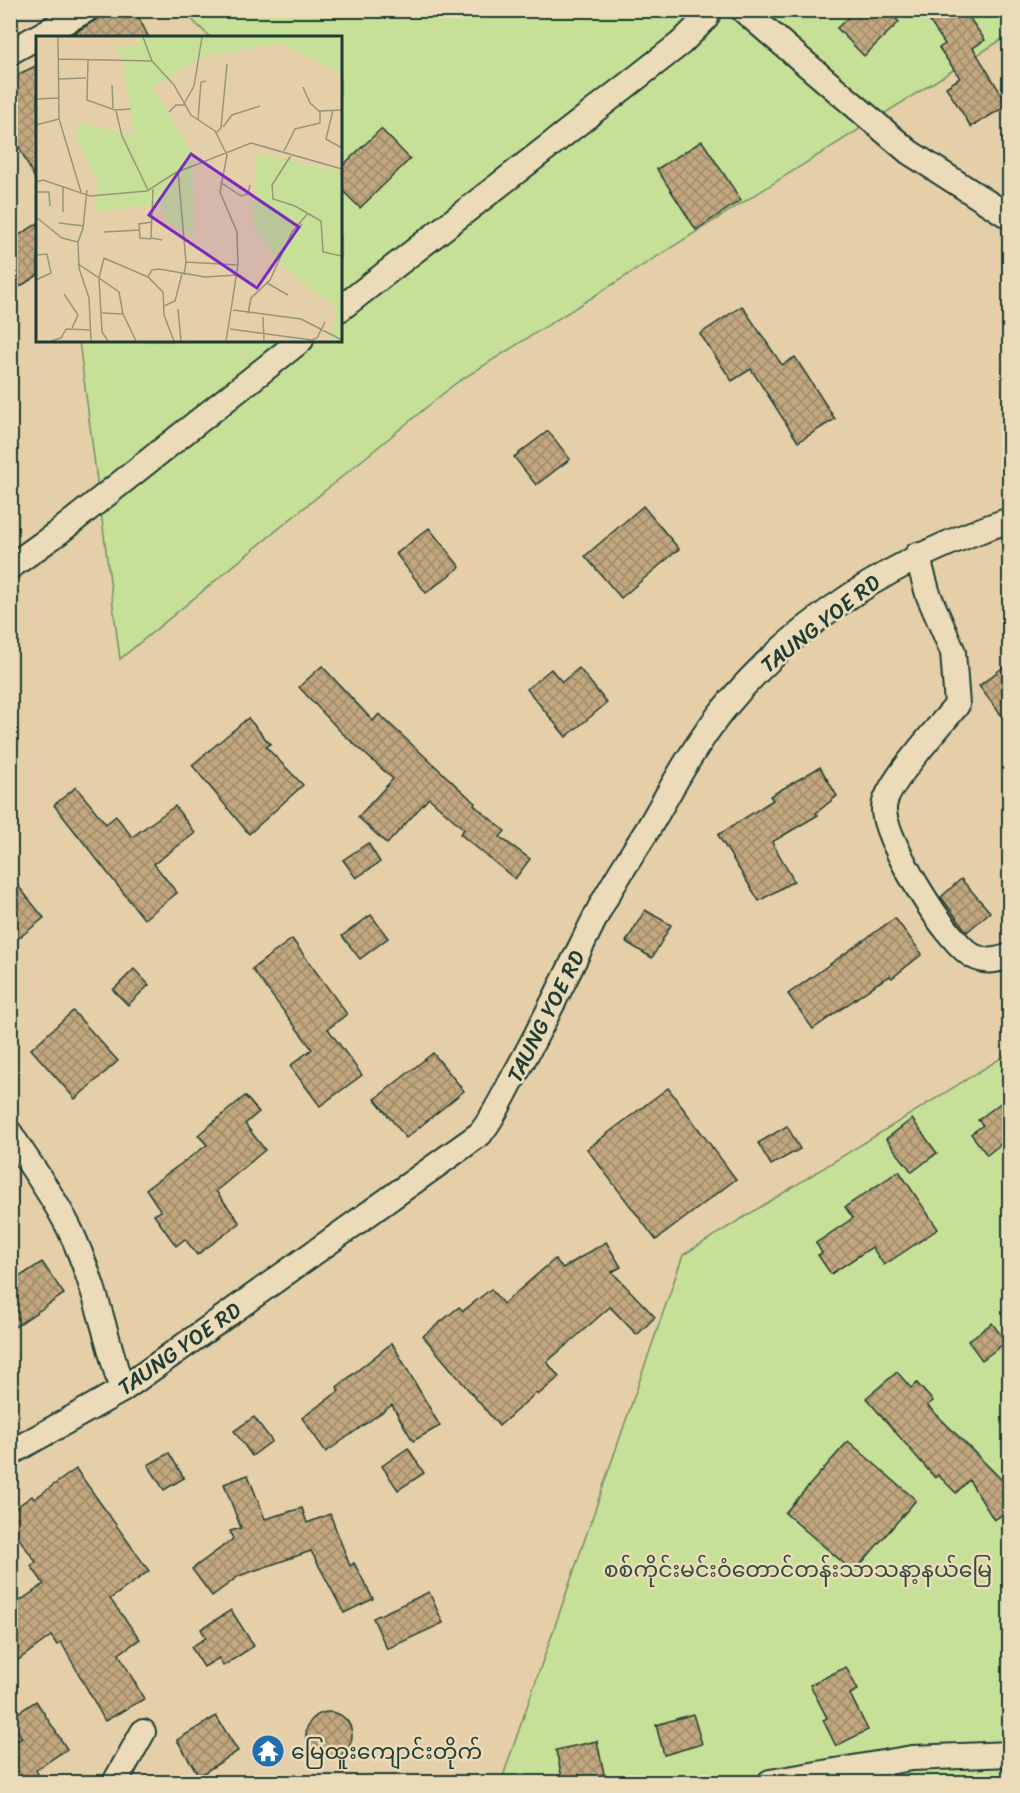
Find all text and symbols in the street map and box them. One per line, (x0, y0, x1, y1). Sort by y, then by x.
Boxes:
inset map (36, 36, 342, 342)
street label: TAUNG YOE RD (751, 564, 889, 683)
street label: TAUNG YOE RD (495, 943, 596, 1089)
street label: TAUNG YOE RD (109, 1291, 250, 1406)
park label: စစ်ကိုင်းမင်းဝံတောင်တန်းသာသနာ့နယ်မြေ (604, 1550, 992, 1589)
place label: မြေထူးကျောင်းတိုက် (291, 1732, 482, 1771)
temple icon: မြေထူးကျောင်းတိုက် (250, 1733, 286, 1769)

